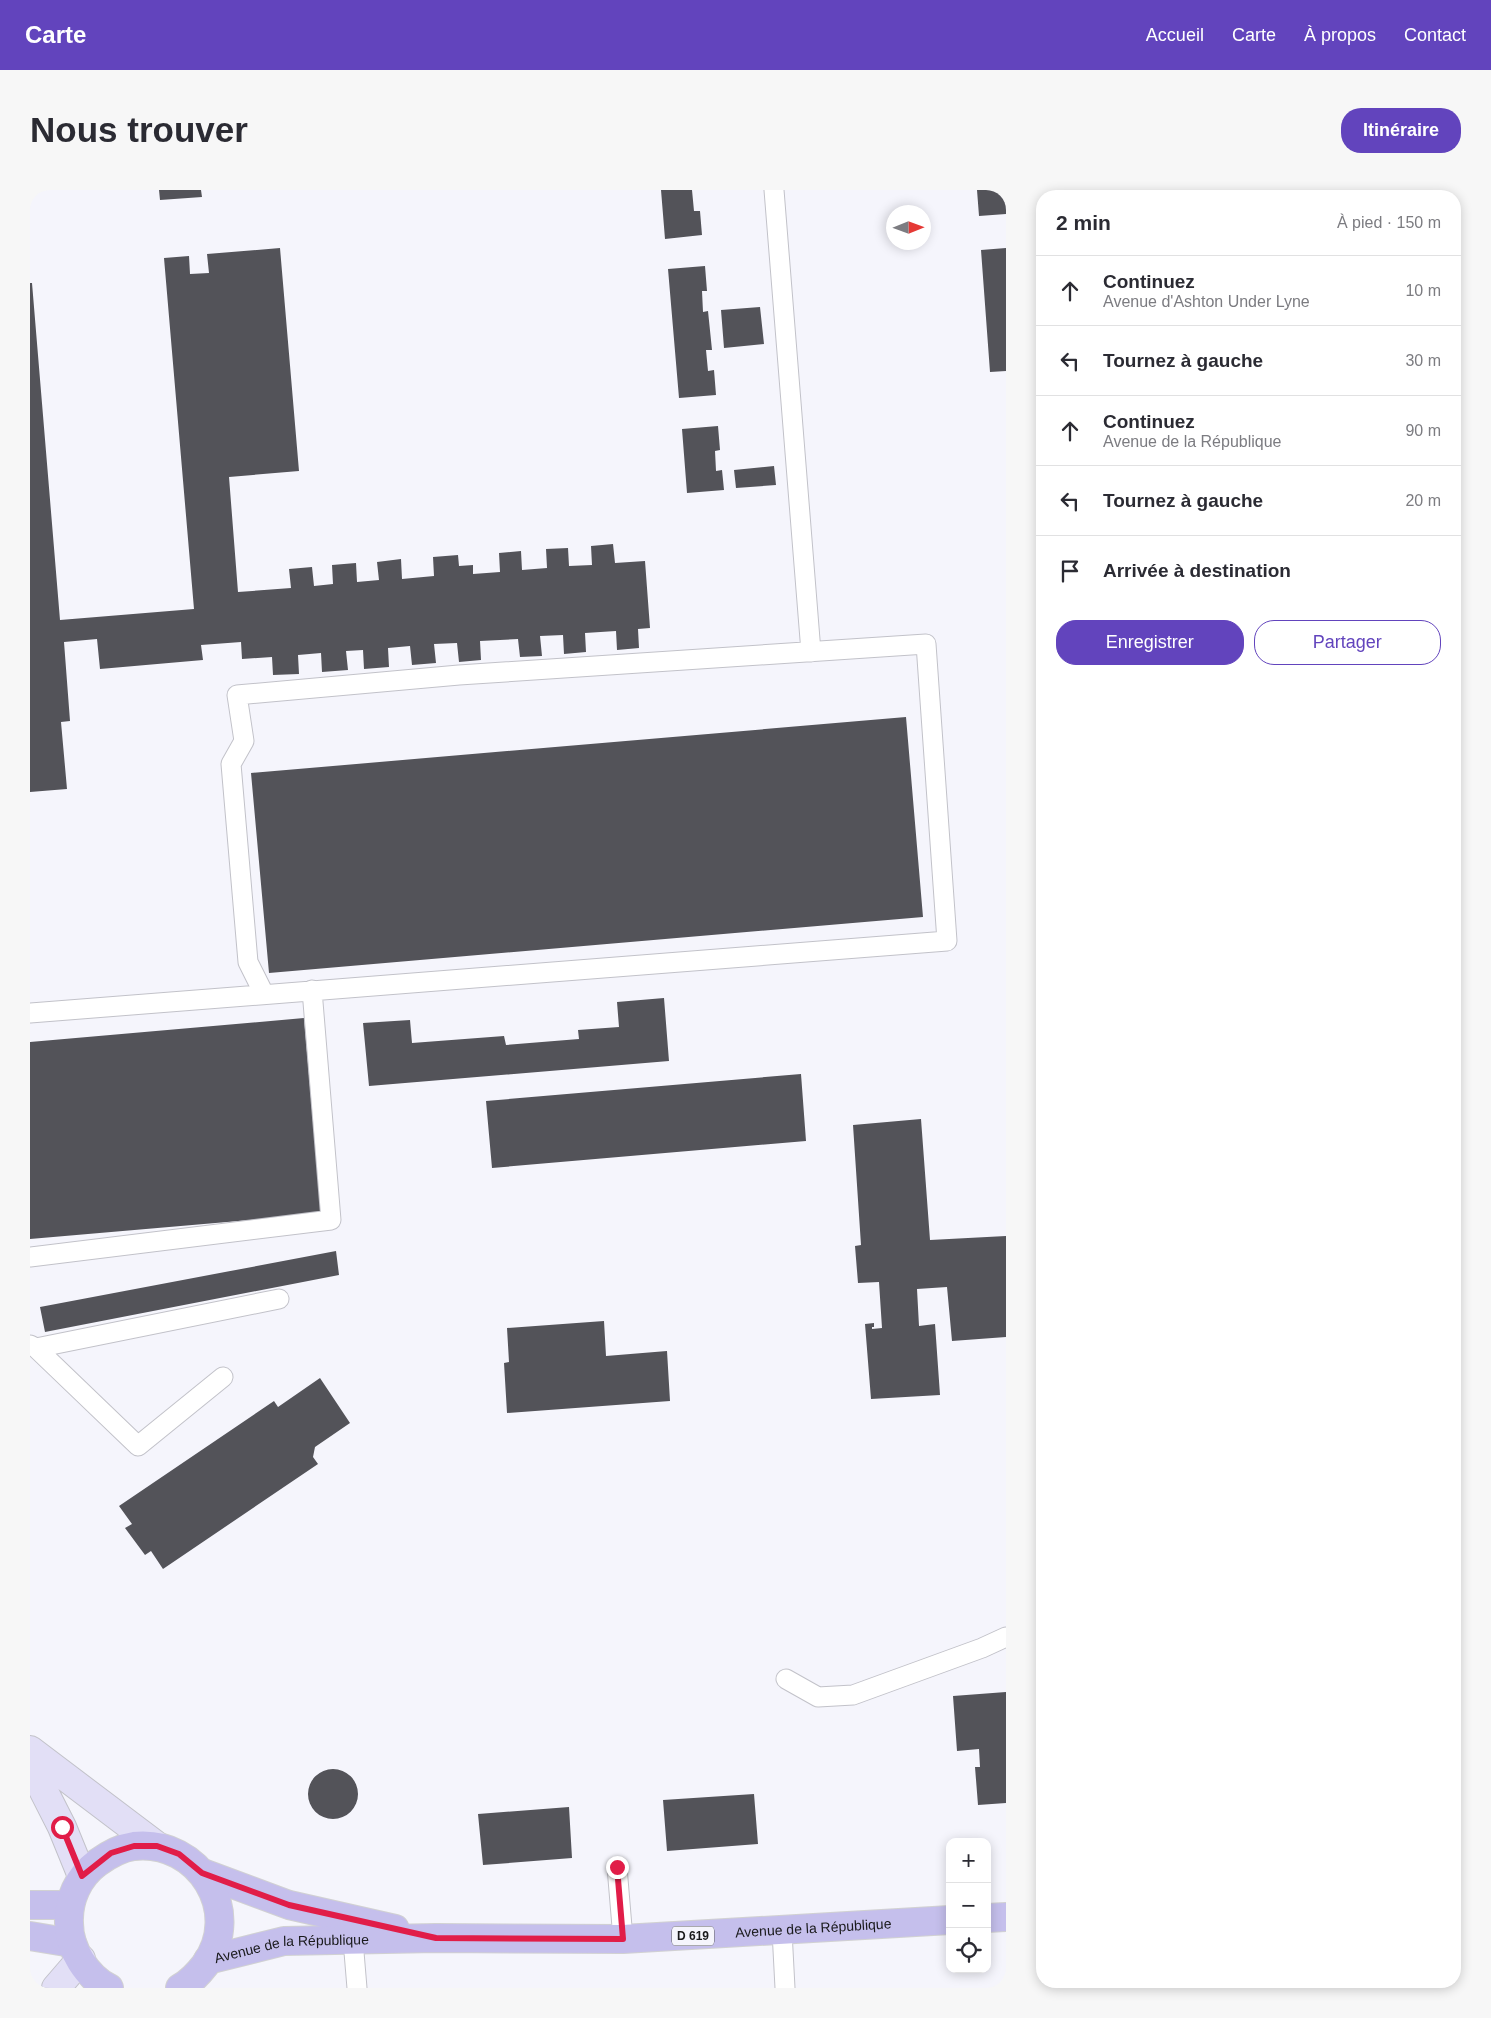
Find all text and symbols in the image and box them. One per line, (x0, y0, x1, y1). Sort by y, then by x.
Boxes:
text: Carte (25, 21, 86, 48)
text: Accueil (1146, 25, 1204, 45)
text: Carte (1232, 25, 1276, 45)
text: À propos (1304, 25, 1376, 45)
text: Contact (1404, 25, 1466, 45)
button: Itinéraire (1341, 108, 1461, 153)
text: Nous trouver (30, 110, 248, 149)
north arrow (886, 205, 931, 250)
text: 2 min (1056, 211, 1111, 234)
text: À pied · 150 m (1337, 214, 1441, 231)
text: Continuez (1103, 271, 1195, 292)
icon: ahead (1056, 277, 1084, 305)
text: 10 m (1405, 282, 1441, 299)
text: Avenue d'Ashton Under Lyne (1103, 293, 1310, 310)
icon: left (1056, 347, 1084, 375)
text: Tournez à gauche (1103, 350, 1263, 371)
text: 30 m (1405, 352, 1441, 369)
text: Continuez (1103, 411, 1195, 432)
icon: ahead (1056, 417, 1084, 445)
text: 90 m (1405, 422, 1441, 439)
text: Avenue de la République (1103, 433, 1282, 450)
icon: left (1056, 487, 1084, 515)
text: Tournez à gauche (1103, 490, 1263, 511)
text: 20 m (1405, 492, 1441, 509)
icon: arrive (1056, 557, 1084, 585)
text: Arrivée à destination (1103, 560, 1291, 581)
button: Enregistrer (1056, 620, 1244, 665)
button: Partager (1254, 620, 1441, 665)
route start (51, 1816, 74, 1839)
map controls (946, 1838, 991, 1973)
button: + (946, 1838, 991, 1883)
route end (606, 1856, 629, 1879)
button: − (946, 1883, 991, 1928)
street label: Avenue de la République (735, 1915, 892, 1940)
road number: D 619 (672, 1926, 714, 1945)
button: locate (946, 1928, 991, 1973)
street label: Avenue de la République (213, 1931, 369, 1966)

